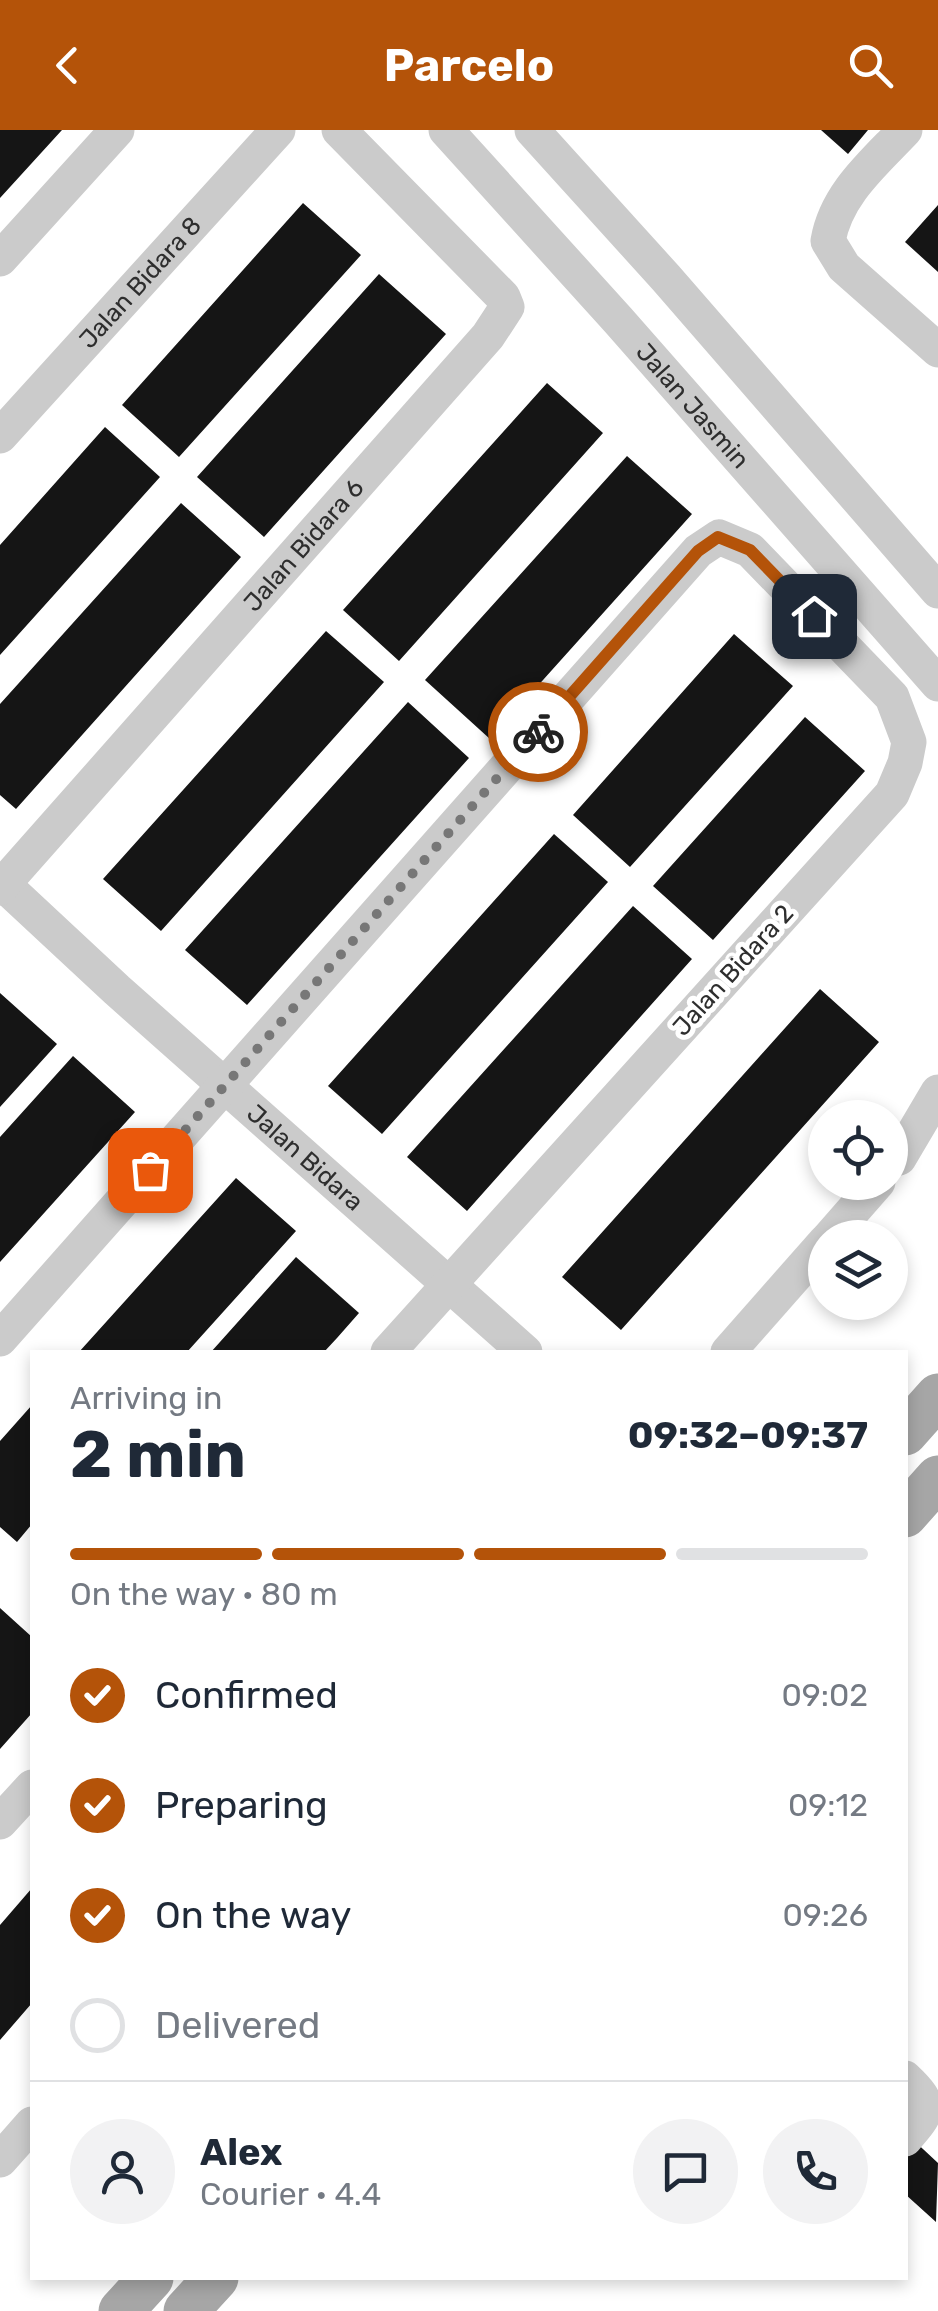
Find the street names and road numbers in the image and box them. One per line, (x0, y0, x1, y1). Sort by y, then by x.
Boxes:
street label: Jalan Bidara 8 (73, 210, 207, 354)
street label: Jalan Jasmin (631, 337, 756, 474)
street label: Jalan Bidara 6 (237, 473, 369, 617)
street label: Jalan Bidara 2 (667, 899, 799, 1041)
street label: Jalan Bidara (242, 1098, 370, 1216)

